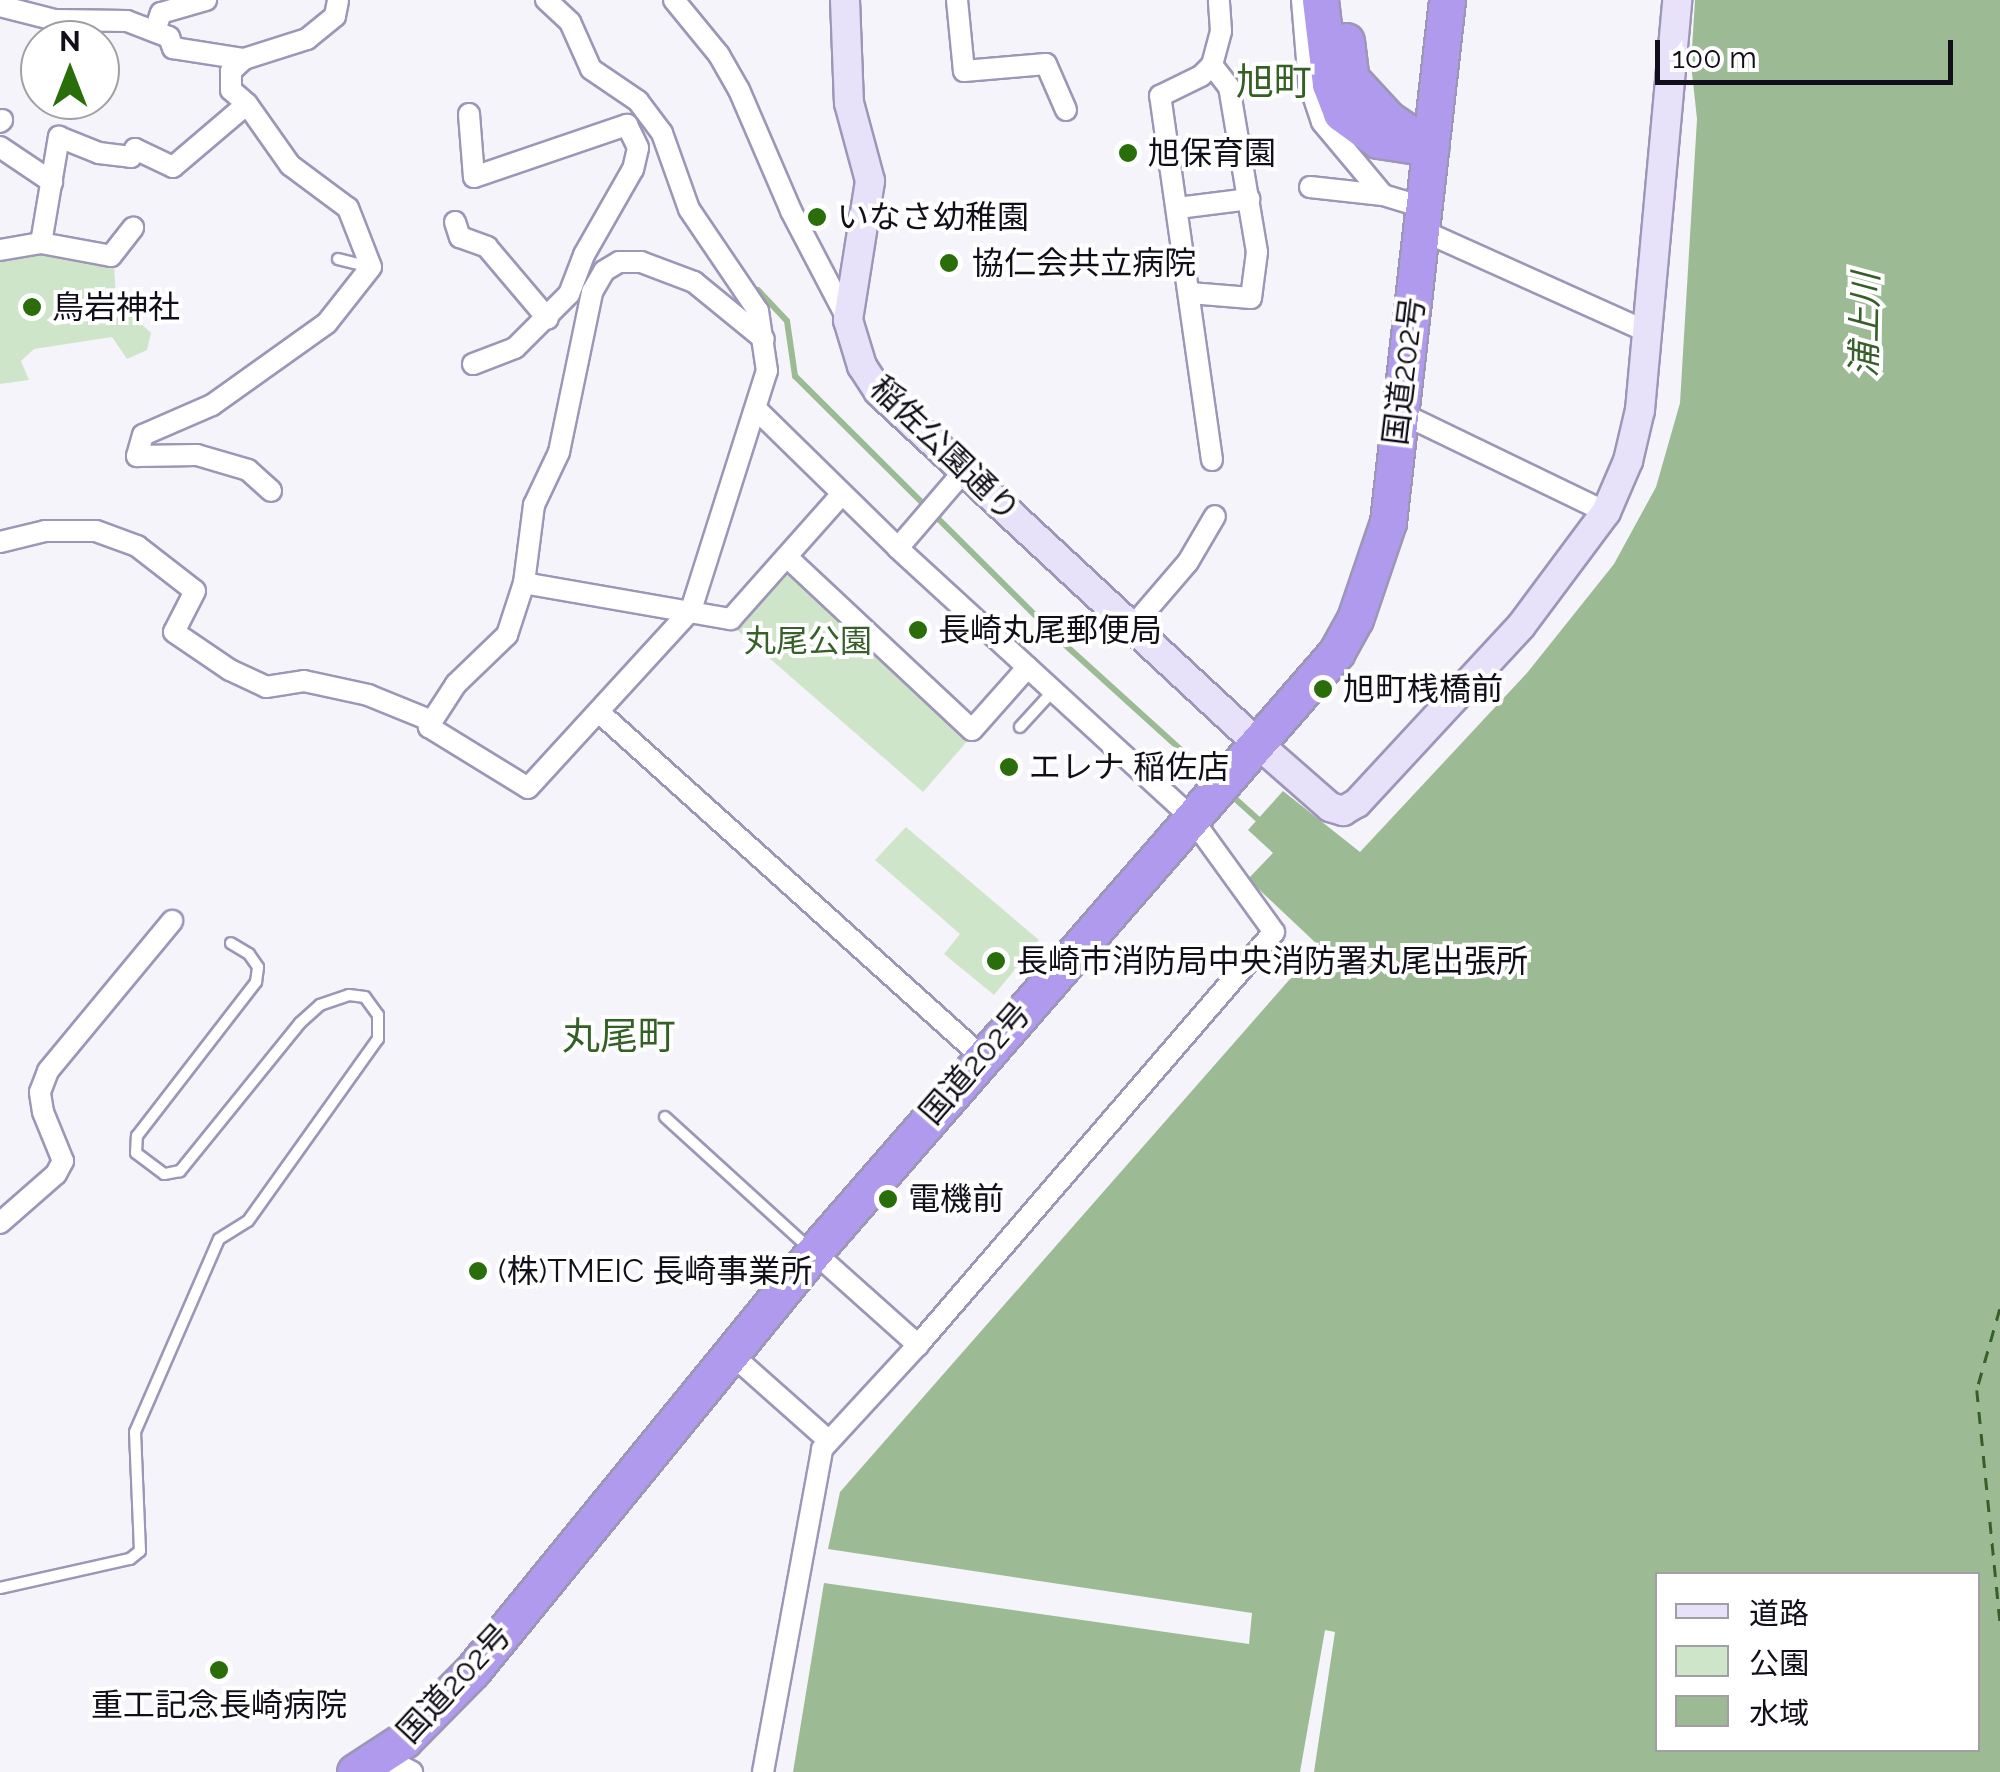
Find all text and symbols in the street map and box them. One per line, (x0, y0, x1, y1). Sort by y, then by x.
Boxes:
north arrow (20, 20, 120, 120)
scale bar (1660, 20, 1958, 82)
text: N (59, 25, 81, 58)
text: 100 m (1672, 40, 1757, 75)
district label: 旭町 (1236, 59, 1312, 105)
place label: 旭保育園 (1148, 134, 1276, 172)
marker: 旭保育園 (1117, 142, 1139, 164)
place label: いなさ幼稚園 (837, 198, 1029, 236)
marker: いなさ幼稚園 (806, 206, 828, 228)
place label: 協仁会共立病院 (972, 244, 1196, 282)
marker: 協仁会共立病院 (936, 250, 962, 276)
water label: 浦上川 (1843, 272, 1887, 378)
place label: 鳥岩神社 (52, 288, 180, 326)
street label: 国道202号 (1376, 295, 1432, 447)
marker: 鳥岩神社 (21, 296, 43, 318)
street label: 稲佐公園通り (863, 369, 1027, 529)
place label: 長崎丸尾郵便局 (938, 611, 1162, 649)
marker: 長崎丸尾郵便局 (907, 619, 929, 641)
park label: 丸尾公園 (744, 622, 872, 660)
place label: 旭町桟橋前 (1343, 670, 1503, 708)
marker: 旭町桟橋前 (1312, 678, 1334, 700)
place label: エレナ 稲佐店 (1029, 748, 1229, 786)
marker: エレナ 稲佐店 (998, 756, 1020, 778)
place label: 長崎市消防局中央消防署丸尾出張所 (1016, 942, 1528, 980)
marker: 長崎市消防局中央消防署丸尾出張所 (985, 950, 1007, 972)
street label: 国道202号 (912, 994, 1038, 1132)
district label: 丸尾町 (562, 1013, 676, 1059)
place label: 電機前 (908, 1180, 1004, 1218)
marker: 電機前 (877, 1188, 899, 1210)
place label: (株)TMEIC 長崎事業所 (498, 1252, 812, 1290)
marker: (株)TMEIC 長崎事業所 (467, 1260, 489, 1282)
legend (1655, 1572, 1980, 1752)
text: 道路 (1749, 1596, 1809, 1631)
street label: 国道202号 (389, 1615, 519, 1751)
text: 公園 (1749, 1646, 1809, 1681)
marker: 重工記念長崎病院 (208, 1659, 230, 1681)
place label: 重工記念長崎病院 (91, 1686, 347, 1724)
text: 水域 (1749, 1696, 1809, 1731)

